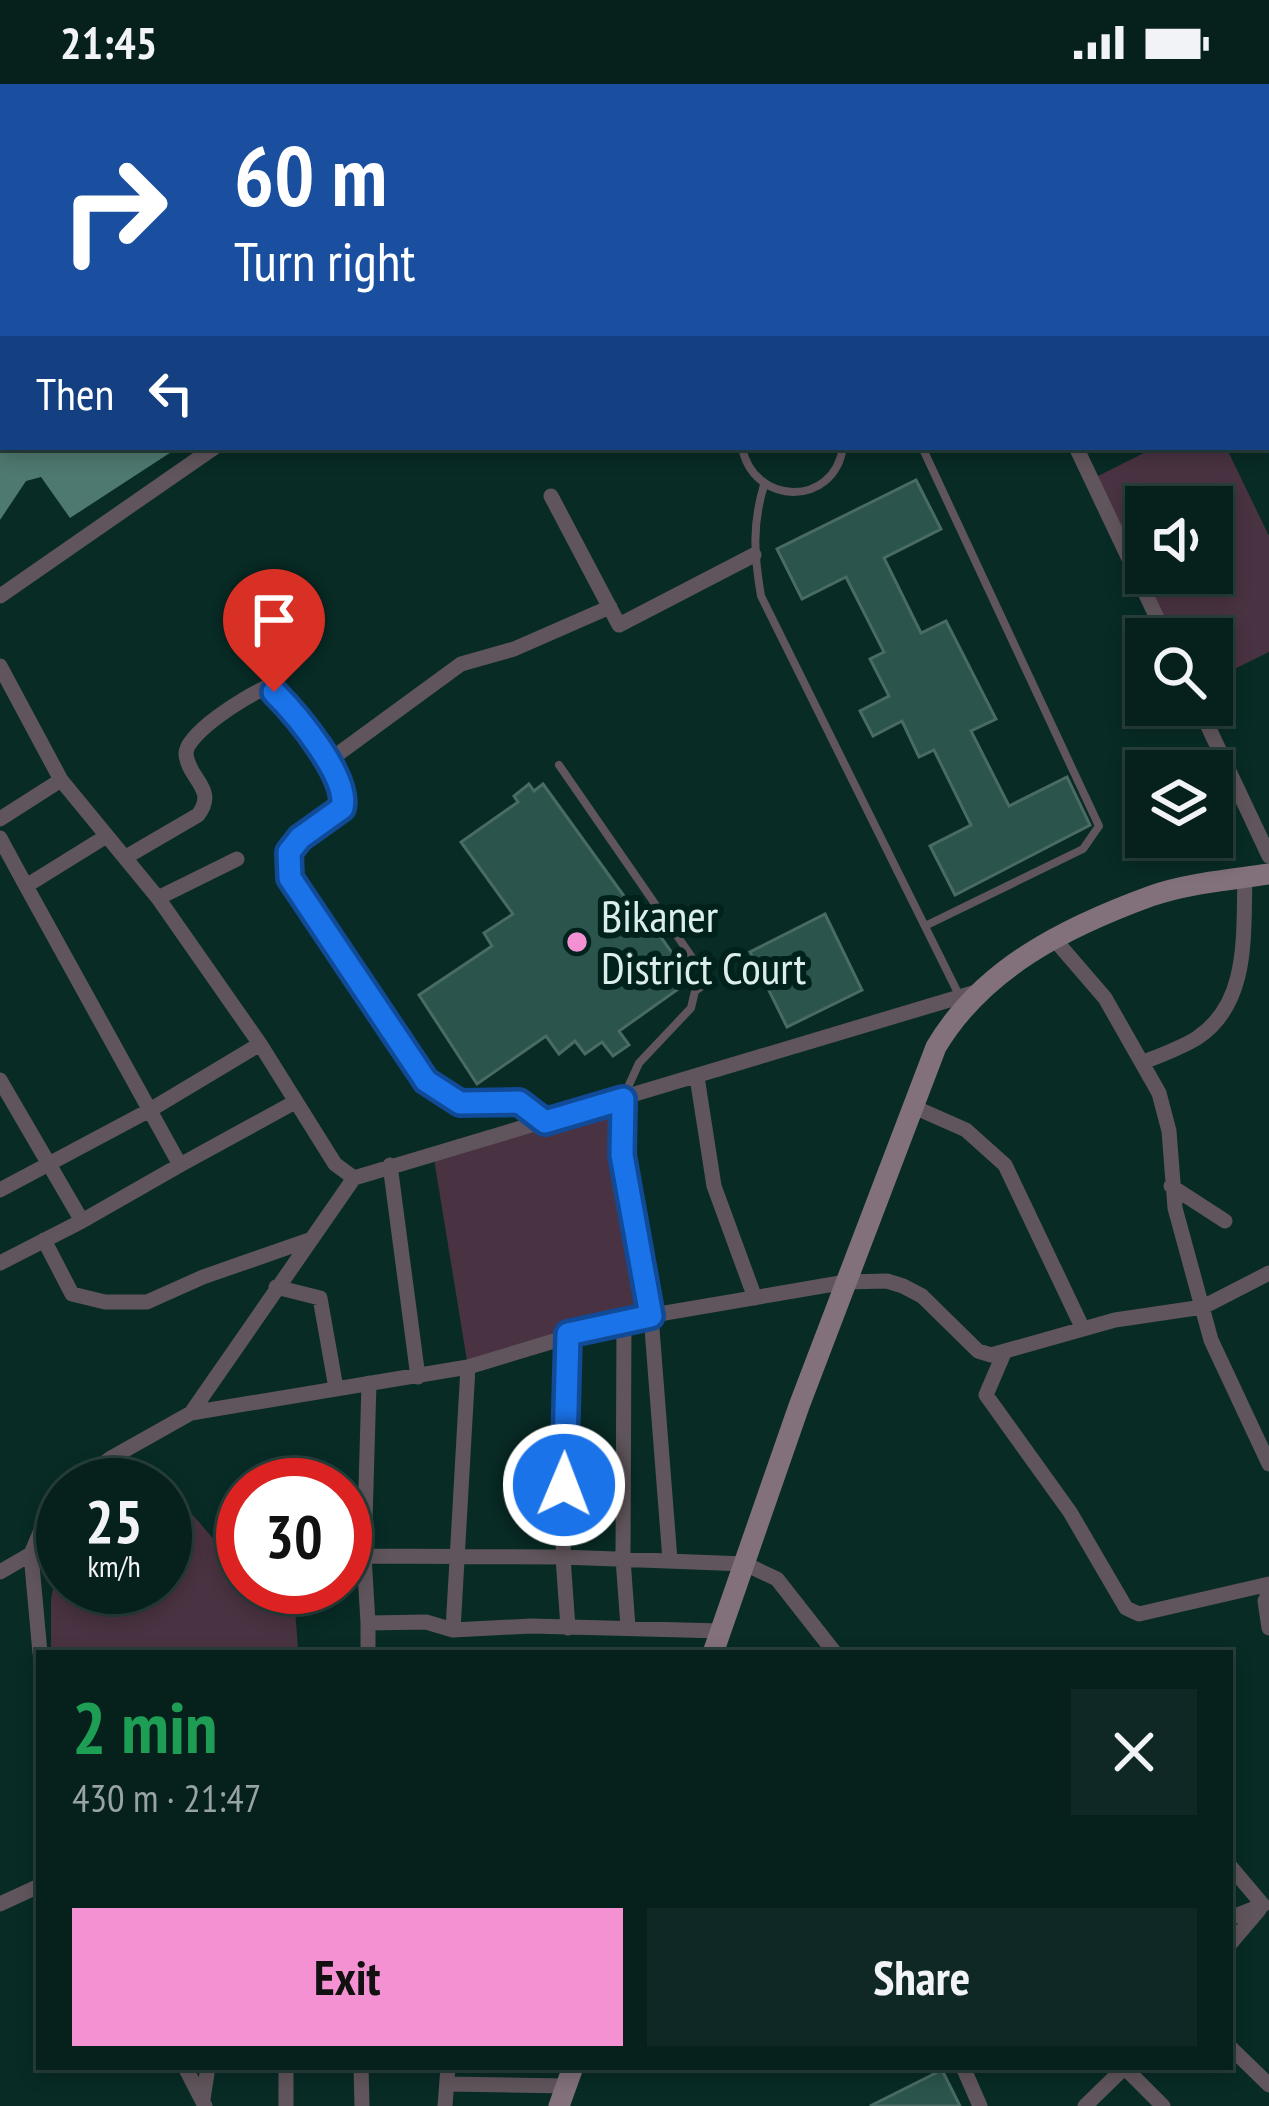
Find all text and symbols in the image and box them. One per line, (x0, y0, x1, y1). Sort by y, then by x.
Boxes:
text: 21:45 (60, 13, 157, 71)
text: 60 m (234, 120, 387, 229)
icon: right (36, 132, 192, 288)
text: Turn right (234, 226, 415, 296)
icon: left (138, 360, 204, 426)
text: Then (36, 364, 114, 422)
map controls (1125, 486, 1233, 858)
button: sound (1125, 486, 1233, 594)
pin (223, 569, 325, 692)
icon: arrive (241, 587, 307, 653)
button: search (1125, 618, 1233, 726)
button: layers (1125, 750, 1233, 858)
place label: Bikaner District Court (601, 886, 807, 996)
marker: Bikaner District Court (564, 929, 590, 955)
position arrow (501, 1422, 627, 1548)
speed limit sign: 30 (216, 1458, 372, 1614)
text: 25 (85, 1482, 143, 1560)
text: km/h (87, 1546, 141, 1585)
text: 2 min (72, 1680, 217, 1773)
button: close (1071, 1689, 1197, 1815)
text: 430 m · 21:47 (72, 1772, 261, 1823)
button: Exit (72, 1908, 623, 2046)
button: Share (647, 1908, 1197, 2046)

